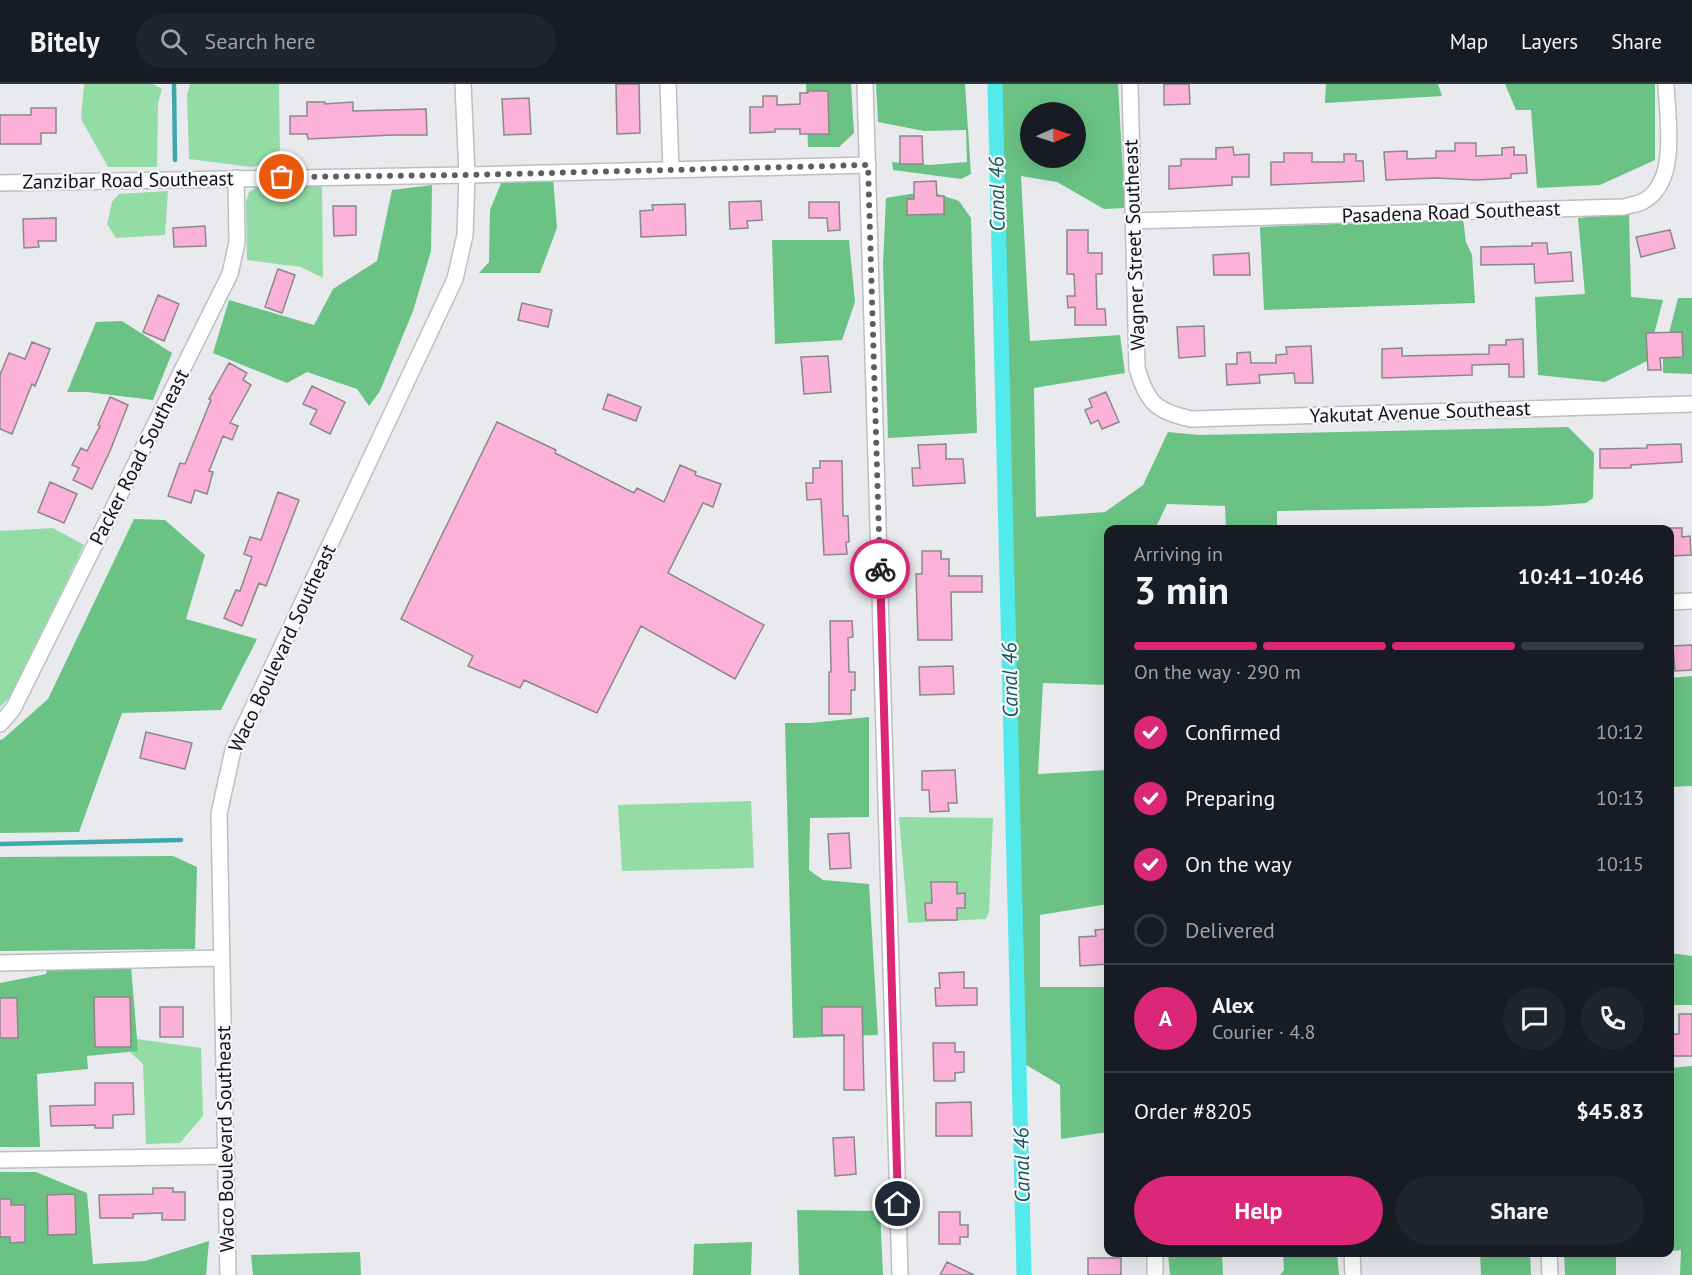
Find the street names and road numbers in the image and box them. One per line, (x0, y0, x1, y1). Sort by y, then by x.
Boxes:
street label: Wagner Street Southeast (1117, 139, 1151, 351)
street label: Zanzibar Road Southeast (22, 165, 234, 195)
street label: Pasadena Road Southeast (1341, 195, 1561, 229)
street label: Packer Road Southeast (83, 365, 195, 549)
street label: Yakutat Avenue Southeast (1309, 395, 1531, 429)
street label: Waco Boulevard Southeast (222, 540, 342, 756)
street label: Waco Boulevard Southeast (210, 1025, 240, 1253)

